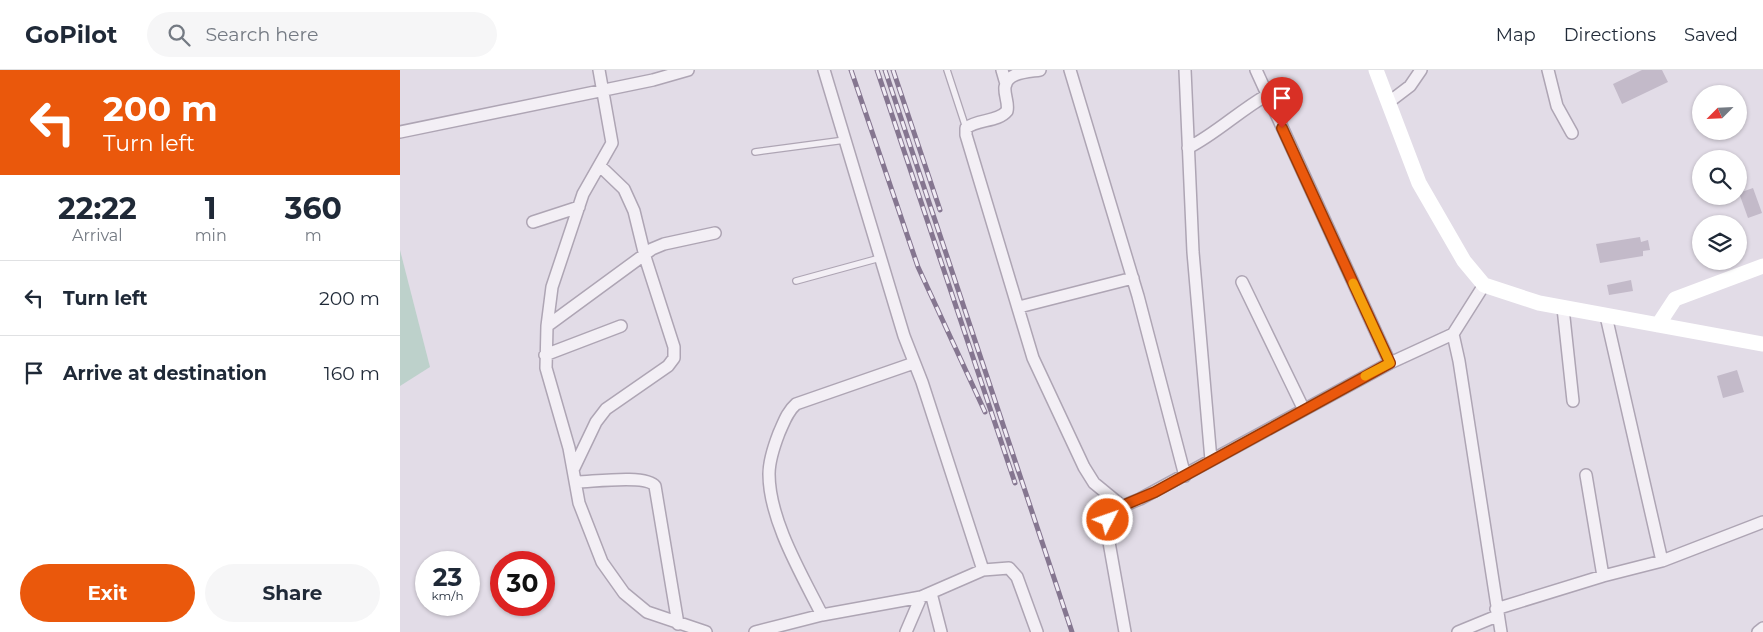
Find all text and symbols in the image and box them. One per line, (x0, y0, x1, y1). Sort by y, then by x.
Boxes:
search box (147, 12, 497, 57)
text: GoPilot (25, 20, 117, 49)
icon: search (165, 21, 193, 49)
text: Search here (205, 23, 318, 46)
text: Map (1496, 24, 1536, 46)
text: Directions (1564, 24, 1656, 46)
text: Saved (1684, 24, 1738, 46)
pin (1261, 77, 1303, 128)
icon: arrive (1268, 84, 1296, 112)
north arrow (1692, 85, 1748, 140)
map controls (1692, 85, 1747, 270)
text: 200 m (103, 87, 218, 130)
icon: left (20, 90, 85, 155)
text: Turn left (103, 130, 195, 157)
button: search (1692, 150, 1747, 205)
text: 22:22 (58, 190, 137, 227)
text: 1 (205, 190, 217, 227)
text: 360 (285, 190, 342, 227)
button: layers (1692, 215, 1747, 270)
text: Arrival (72, 226, 123, 245)
text: min (195, 226, 227, 245)
text: m (305, 226, 322, 245)
icon: left (20, 284, 48, 312)
text: Turn left (63, 287, 148, 310)
text: 200 m (319, 287, 380, 310)
icon: arrive (20, 359, 48, 387)
text: Arrive at destination (63, 362, 267, 385)
text: 160 m (324, 362, 380, 385)
position arrow (1081, 493, 1133, 545)
speed limit sign: 30 (490, 551, 555, 616)
text: 23 (433, 562, 462, 592)
button: Exit (20, 564, 195, 622)
button: Share (205, 564, 380, 622)
text: km/h (431, 588, 464, 603)

